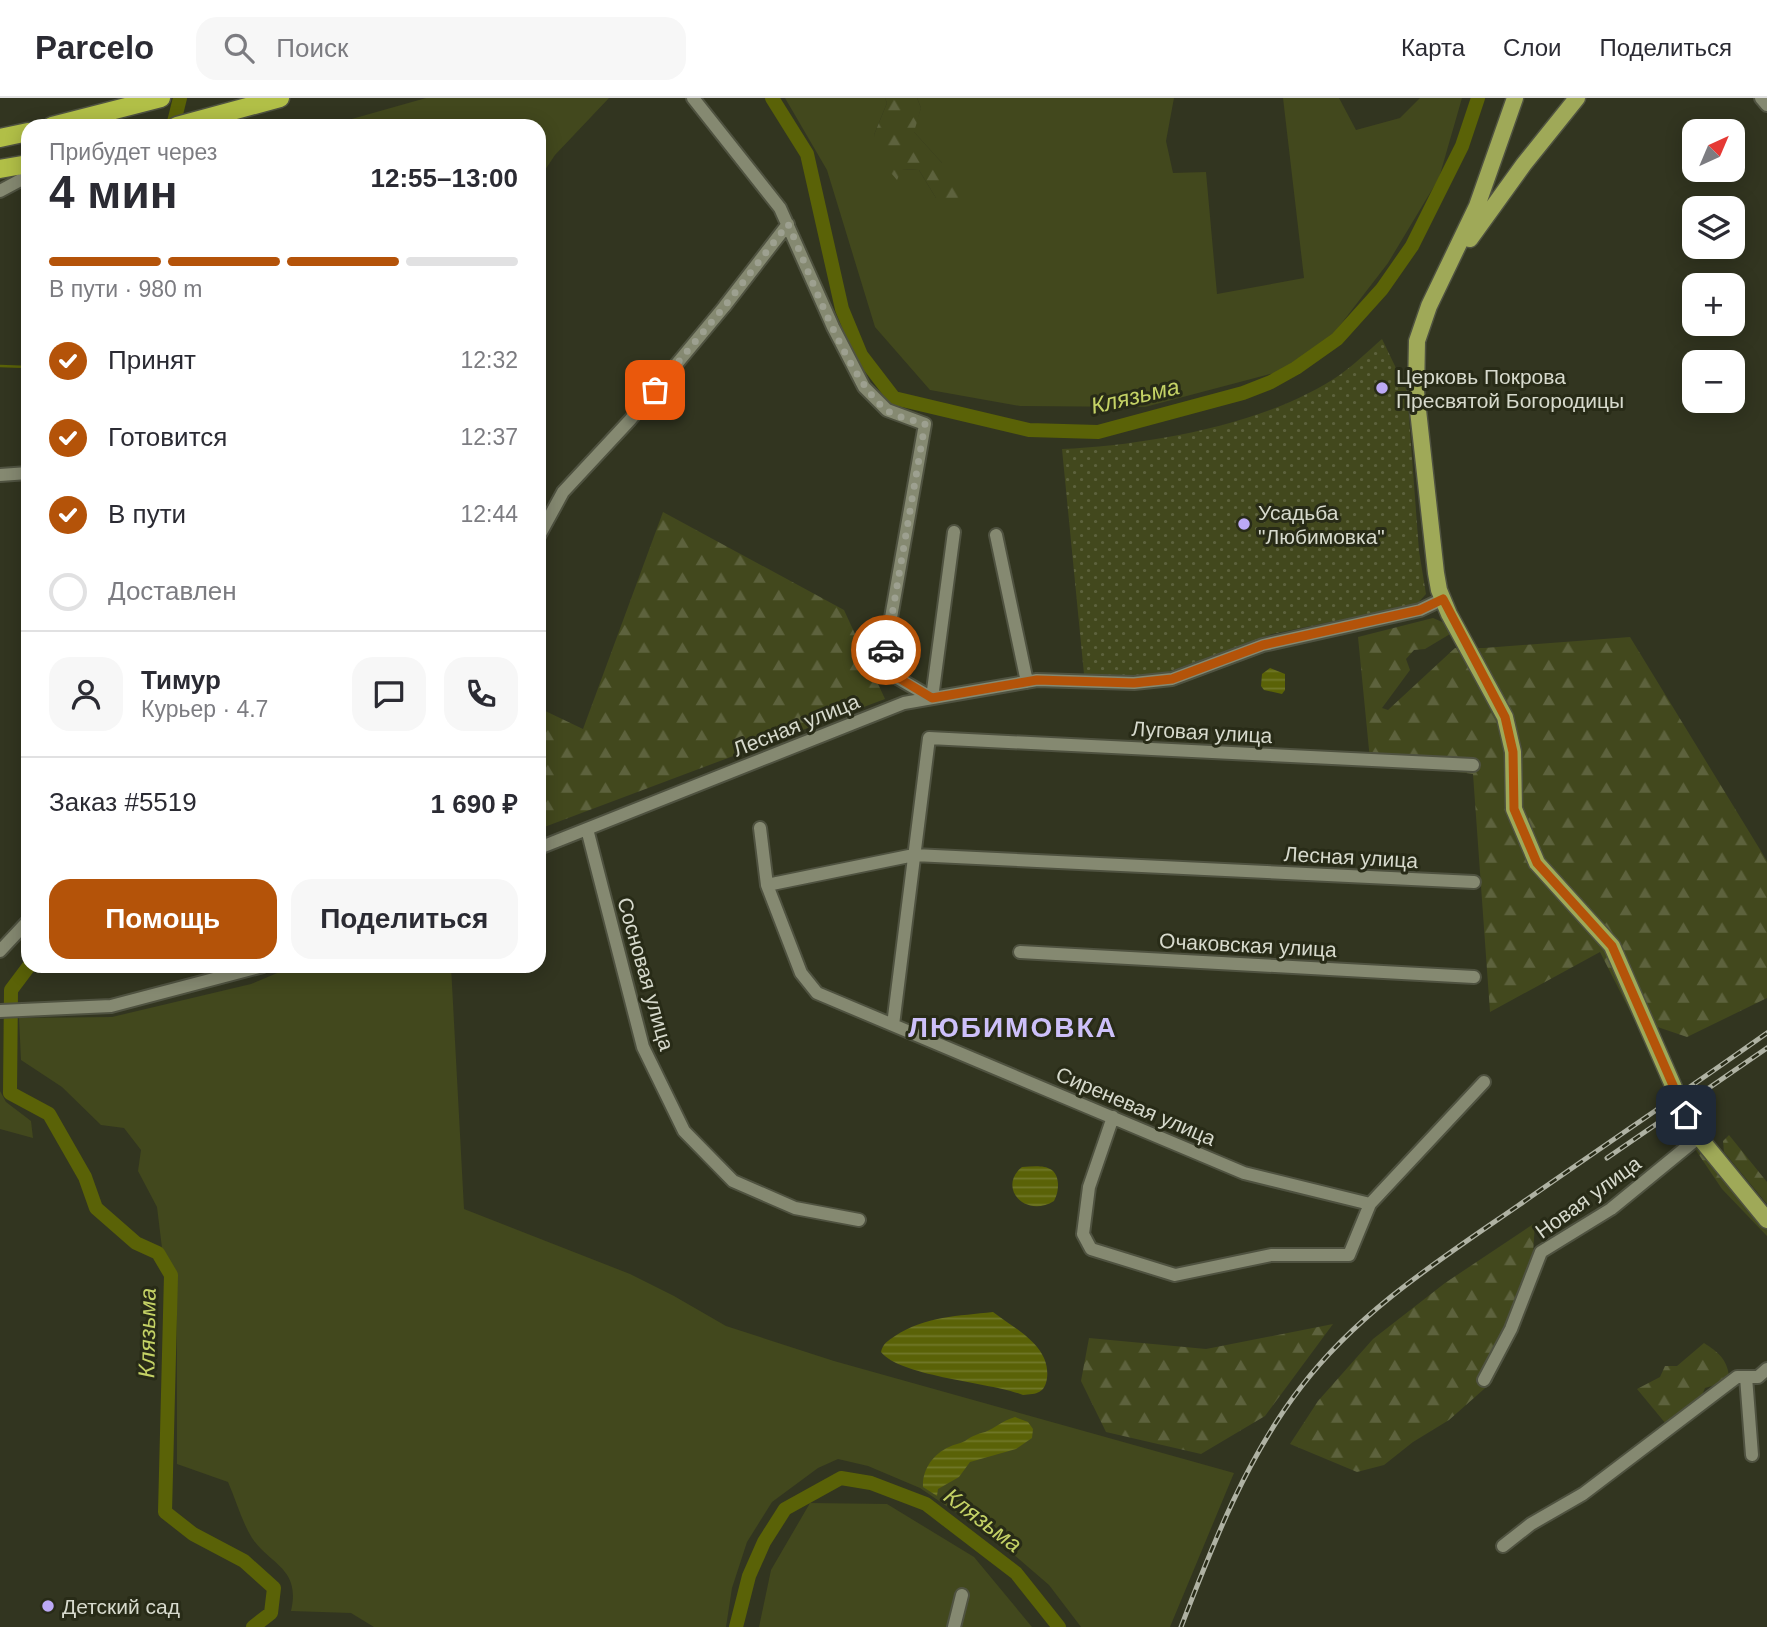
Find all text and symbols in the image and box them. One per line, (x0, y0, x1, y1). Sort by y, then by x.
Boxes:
search box (196, 17, 686, 80)
text: Parcelo (35, 29, 154, 66)
icon: search (220, 29, 258, 67)
text: Поиск (276, 33, 348, 63)
text: Карта (1401, 34, 1465, 61)
text: Слои (1503, 34, 1561, 61)
text: Поделиться (1599, 34, 1732, 61)
north arrow (1682, 119, 1745, 182)
map controls (1682, 119, 1745, 413)
text: Прибудет через (49, 139, 217, 165)
text: 12:55–13:00 (371, 163, 518, 193)
text: 4 мин (49, 166, 177, 218)
button: layers (1682, 196, 1745, 259)
button: + (1682, 273, 1745, 336)
text: В пути · 980 m (49, 276, 202, 302)
icon: check (49, 342, 87, 380)
text: Принят (108, 345, 196, 375)
text: 12:32 (460, 347, 518, 373)
button: − (1682, 350, 1745, 413)
pin (625, 360, 685, 420)
place label: Церковь Покрова Пресвятой Богородицы (1396, 365, 1624, 412)
icon: bag (636, 371, 674, 409)
water label: Клязьма (1088, 373, 1182, 419)
marker: Церковь Покрова Пресвятой Богородицы (1374, 380, 1390, 396)
icon: check (49, 419, 87, 457)
text: Готовится (108, 422, 227, 452)
text: 12:37 (460, 424, 518, 450)
icon: check (49, 496, 87, 534)
text: В пути (108, 499, 186, 529)
text: 12:44 (460, 501, 518, 527)
place label: Усадьба "Любимовка" (1258, 501, 1385, 548)
marker: Усадьба "Любимовка" (1236, 516, 1252, 532)
text: Доставлен (108, 576, 237, 606)
courier (851, 615, 921, 685)
icon: car (867, 631, 905, 669)
button: person (49, 657, 123, 731)
button: chat (352, 657, 426, 731)
button: phone (444, 657, 518, 731)
text: Тимур (141, 665, 221, 695)
street label: Лесная улица (729, 689, 863, 761)
text: Курьер · 4.7 (141, 696, 268, 722)
street label: Луговая улица (1131, 717, 1273, 747)
text: Заказ #5519 (49, 787, 197, 817)
text: 1 690 ₽ (431, 789, 518, 819)
street label: Лесная улица (1283, 842, 1419, 872)
button: Помощь (49, 879, 277, 959)
button: Поделиться (291, 879, 518, 959)
street label: Сосновая улица (613, 895, 679, 1053)
street label: Очаковская улица (1159, 929, 1338, 961)
district label: ЛЮБИМОВКА (908, 1012, 1118, 1043)
street label: Сиреневая улица (1053, 1062, 1220, 1150)
pin (1656, 1085, 1716, 1145)
icon: home (1667, 1096, 1705, 1134)
street label: Новая улица (1531, 1151, 1645, 1243)
water label: Клязьма (133, 1288, 161, 1378)
water label: Клязьма (939, 1482, 1027, 1558)
place label: Детский сад (62, 1595, 180, 1618)
marker: Детский сад (40, 1598, 56, 1614)

